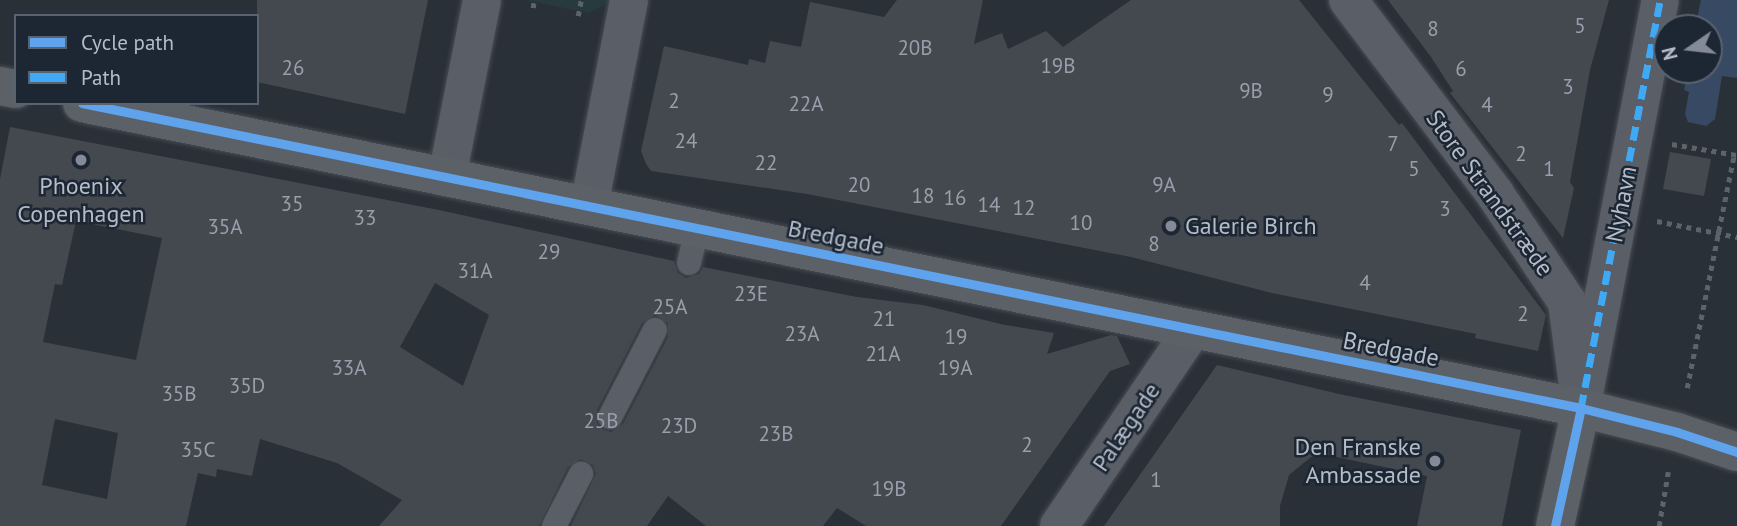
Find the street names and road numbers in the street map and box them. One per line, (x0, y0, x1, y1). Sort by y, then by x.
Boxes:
street label: Store Strandstræde (1420, 105, 1560, 281)
street label: Nyhavn (1600, 163, 1642, 245)
street label: Bredgade (786, 214, 886, 260)
street label: Bredgade (1341, 326, 1441, 372)
street label: Palægade (1086, 377, 1166, 477)

